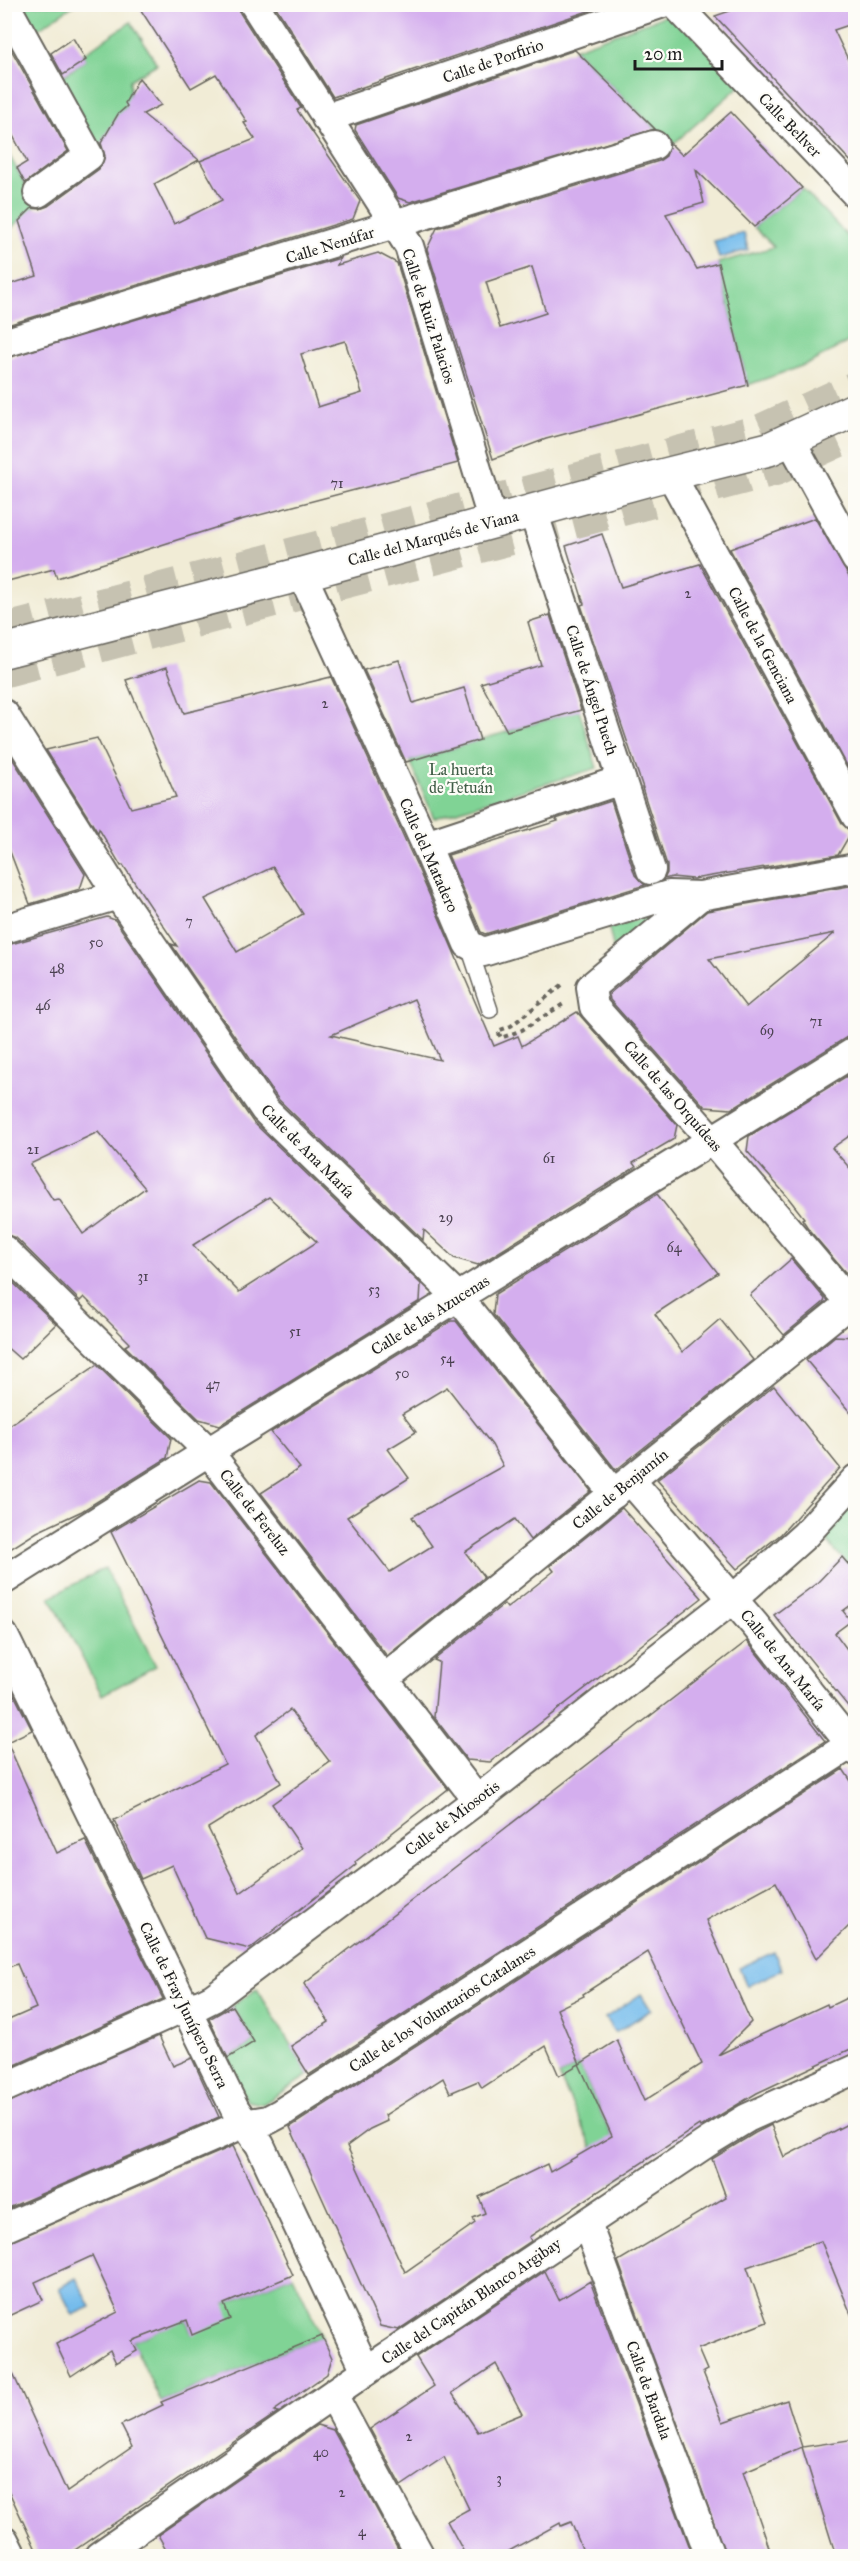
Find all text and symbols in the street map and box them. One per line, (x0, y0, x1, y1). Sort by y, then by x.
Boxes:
scale bar (635, 33, 722, 71)
street label: Calle de Porfirio (440, 35, 546, 87)
text: 20 m (644, 43, 682, 65)
street label: Calle Bellver (755, 89, 825, 161)
street label: Calle Nenúfar (283, 223, 377, 267)
street label: Calle de Ruiz Palacios (398, 246, 460, 386)
house number: 71 (330, 475, 344, 492)
street label: Calle del Marqués de Viana (346, 506, 521, 571)
street label: Calle de la Genciana (724, 583, 802, 707)
house number: 2 (685, 585, 692, 602)
street label: Calle de Ángel Puech (561, 622, 623, 758)
house number: 2 (322, 695, 329, 712)
park label: La huerta de Tetuán (429, 760, 493, 797)
street label: Calle del Matadero (395, 795, 463, 915)
house number: 7 (185, 913, 193, 930)
house number: 50 (89, 934, 103, 951)
house number: 48 (49, 960, 65, 977)
house number: 46 (36, 997, 51, 1014)
house number: 71 (809, 1013, 823, 1030)
house number: 69 (760, 1022, 774, 1039)
street label: Calle de las Orquídeas (619, 1037, 726, 1156)
street label: Calle de Ana María (257, 1100, 359, 1202)
house number: 21 (27, 1141, 40, 1158)
house number: 61 (543, 1150, 556, 1167)
house number: 29 (439, 1209, 453, 1226)
house number: 64 (667, 1239, 683, 1256)
house number: 31 (137, 1268, 149, 1285)
street label: Calle de las Azucenas (367, 1271, 493, 1359)
house number: 53 (368, 1281, 380, 1298)
house number: 51 (289, 1323, 301, 1340)
house number: 54 (440, 1350, 455, 1367)
house number: 50 (395, 1365, 409, 1382)
house number: 47 (206, 1376, 220, 1393)
street label: Calle de Benjamín (568, 1444, 672, 1533)
street label: Calle de Fereluz (215, 1465, 295, 1559)
street label: Calle de Ana María (736, 1606, 830, 1715)
street label: Calle de Miosotis (401, 1776, 503, 1860)
street label: Calle de Fray Junípero Serra (135, 1919, 233, 2092)
street label: Calle de los Voluntarios Catalanes (345, 1942, 539, 2076)
street label: Calle del Capitán Blanco Argibay (378, 2233, 565, 2369)
street label: Calle de Bardala (622, 2338, 676, 2442)
house number: 2 (406, 2428, 413, 2445)
house number: 40 (313, 2444, 329, 2461)
house number: 3 (496, 2470, 502, 2487)
house number: 2 (339, 2484, 346, 2501)
house number: 4 (358, 2523, 367, 2540)

